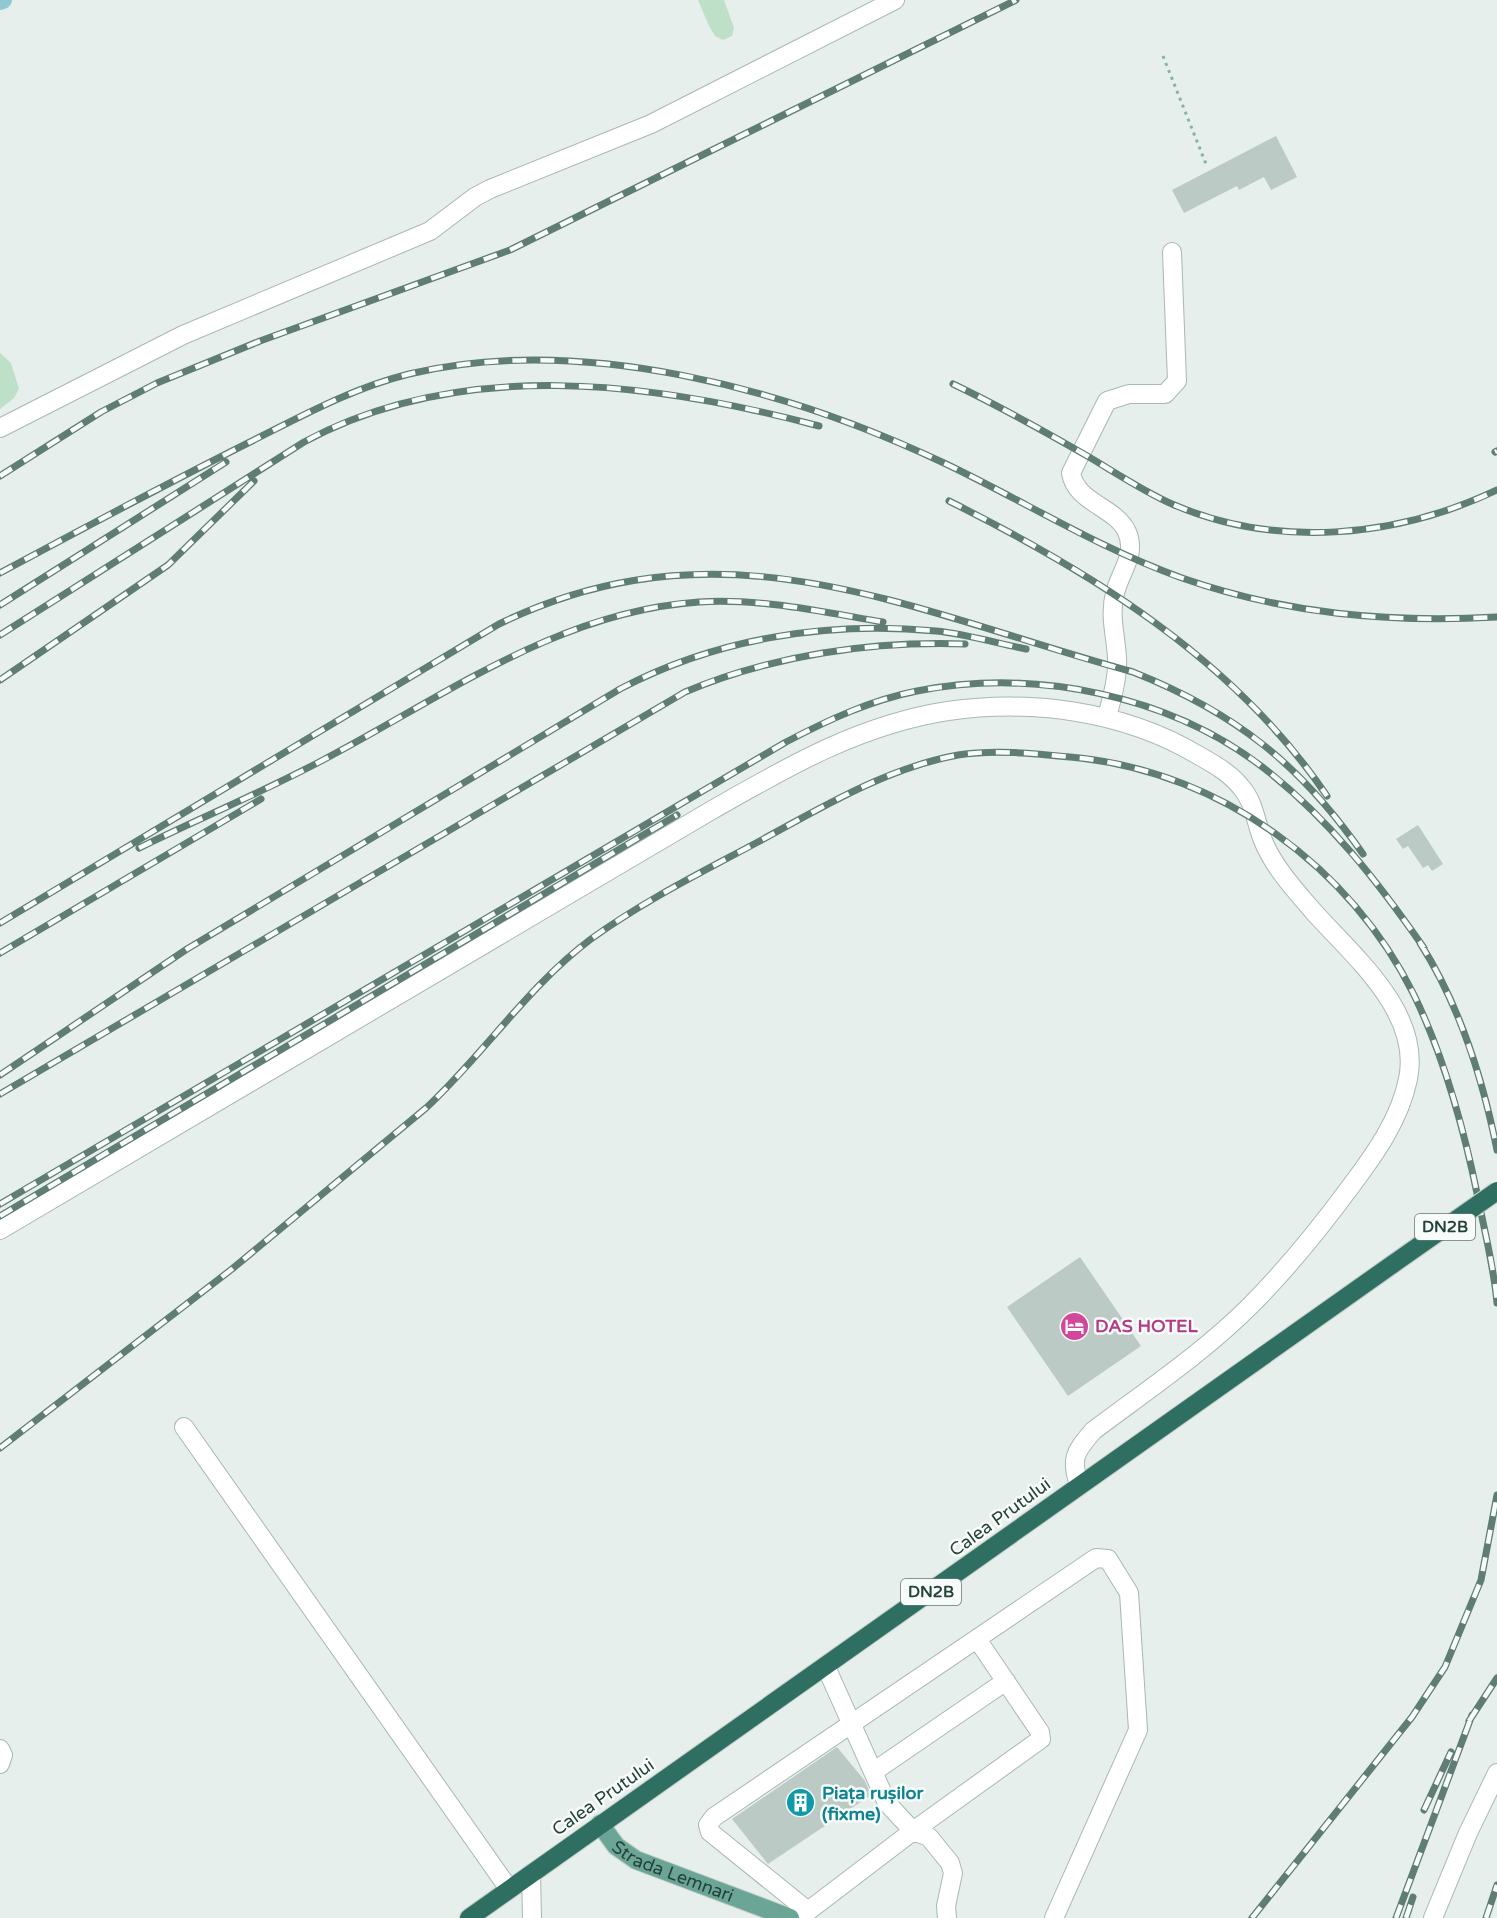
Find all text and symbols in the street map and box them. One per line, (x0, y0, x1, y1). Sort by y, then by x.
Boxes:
road number: DN2B (1415, 1214, 1475, 1240)
hotel icon: DAS HOTEL (1058, 1310, 1090, 1342)
place label: DAS HOTEL (1095, 1315, 1199, 1337)
street label: Calea Prutului (945, 1473, 1055, 1561)
road number: DN2B (901, 1579, 961, 1605)
street label: Calea Prutului (548, 1754, 658, 1840)
place label: Piața rușilor (fixme) (822, 1782, 924, 1825)
building icon: Piața rușilor (fixme) (785, 1787, 817, 1819)
street label: Strada Lemnari (608, 1836, 737, 1907)

